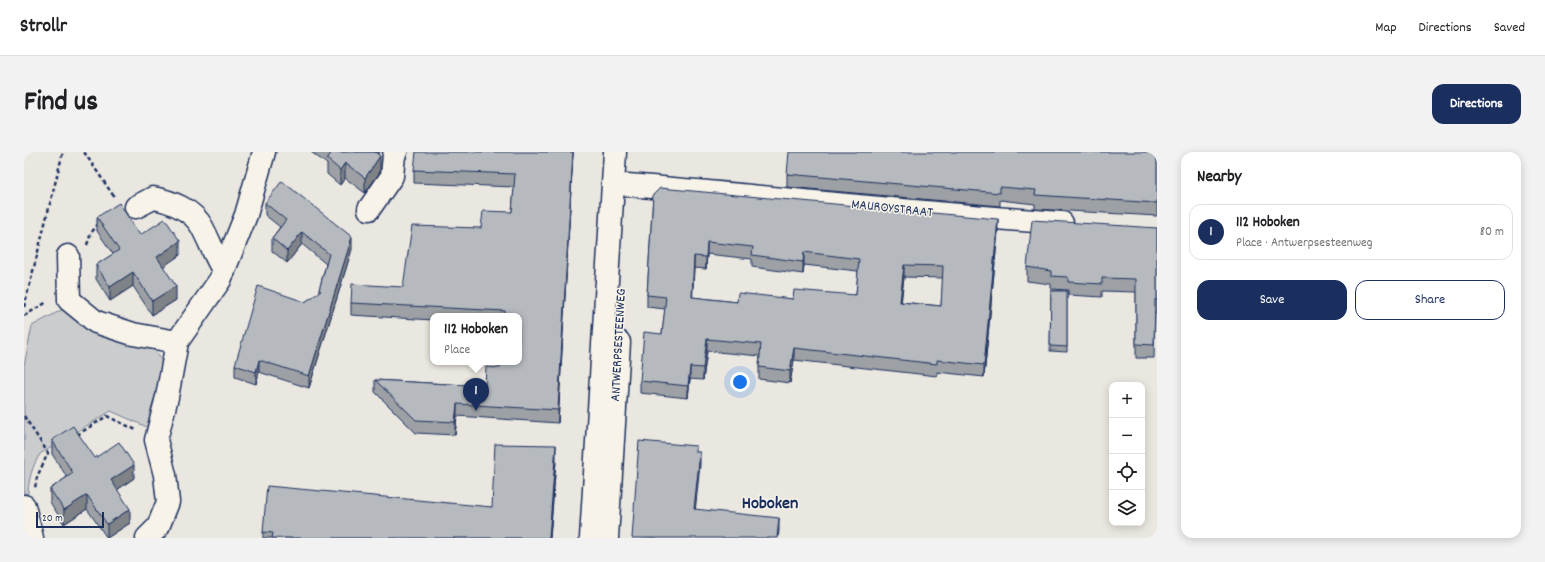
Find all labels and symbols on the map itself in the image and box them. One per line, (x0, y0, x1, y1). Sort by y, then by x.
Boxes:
street label: MAUROYSTRAAT (850, 195, 934, 223)
street label: ANTWERPSESTEENWEG (606, 288, 632, 402)
your location (730, 372, 750, 392)
pin: 1 (463, 378, 489, 411)
district label: Hoboken (742, 492, 798, 517)
scale bar (36, 510, 104, 529)

